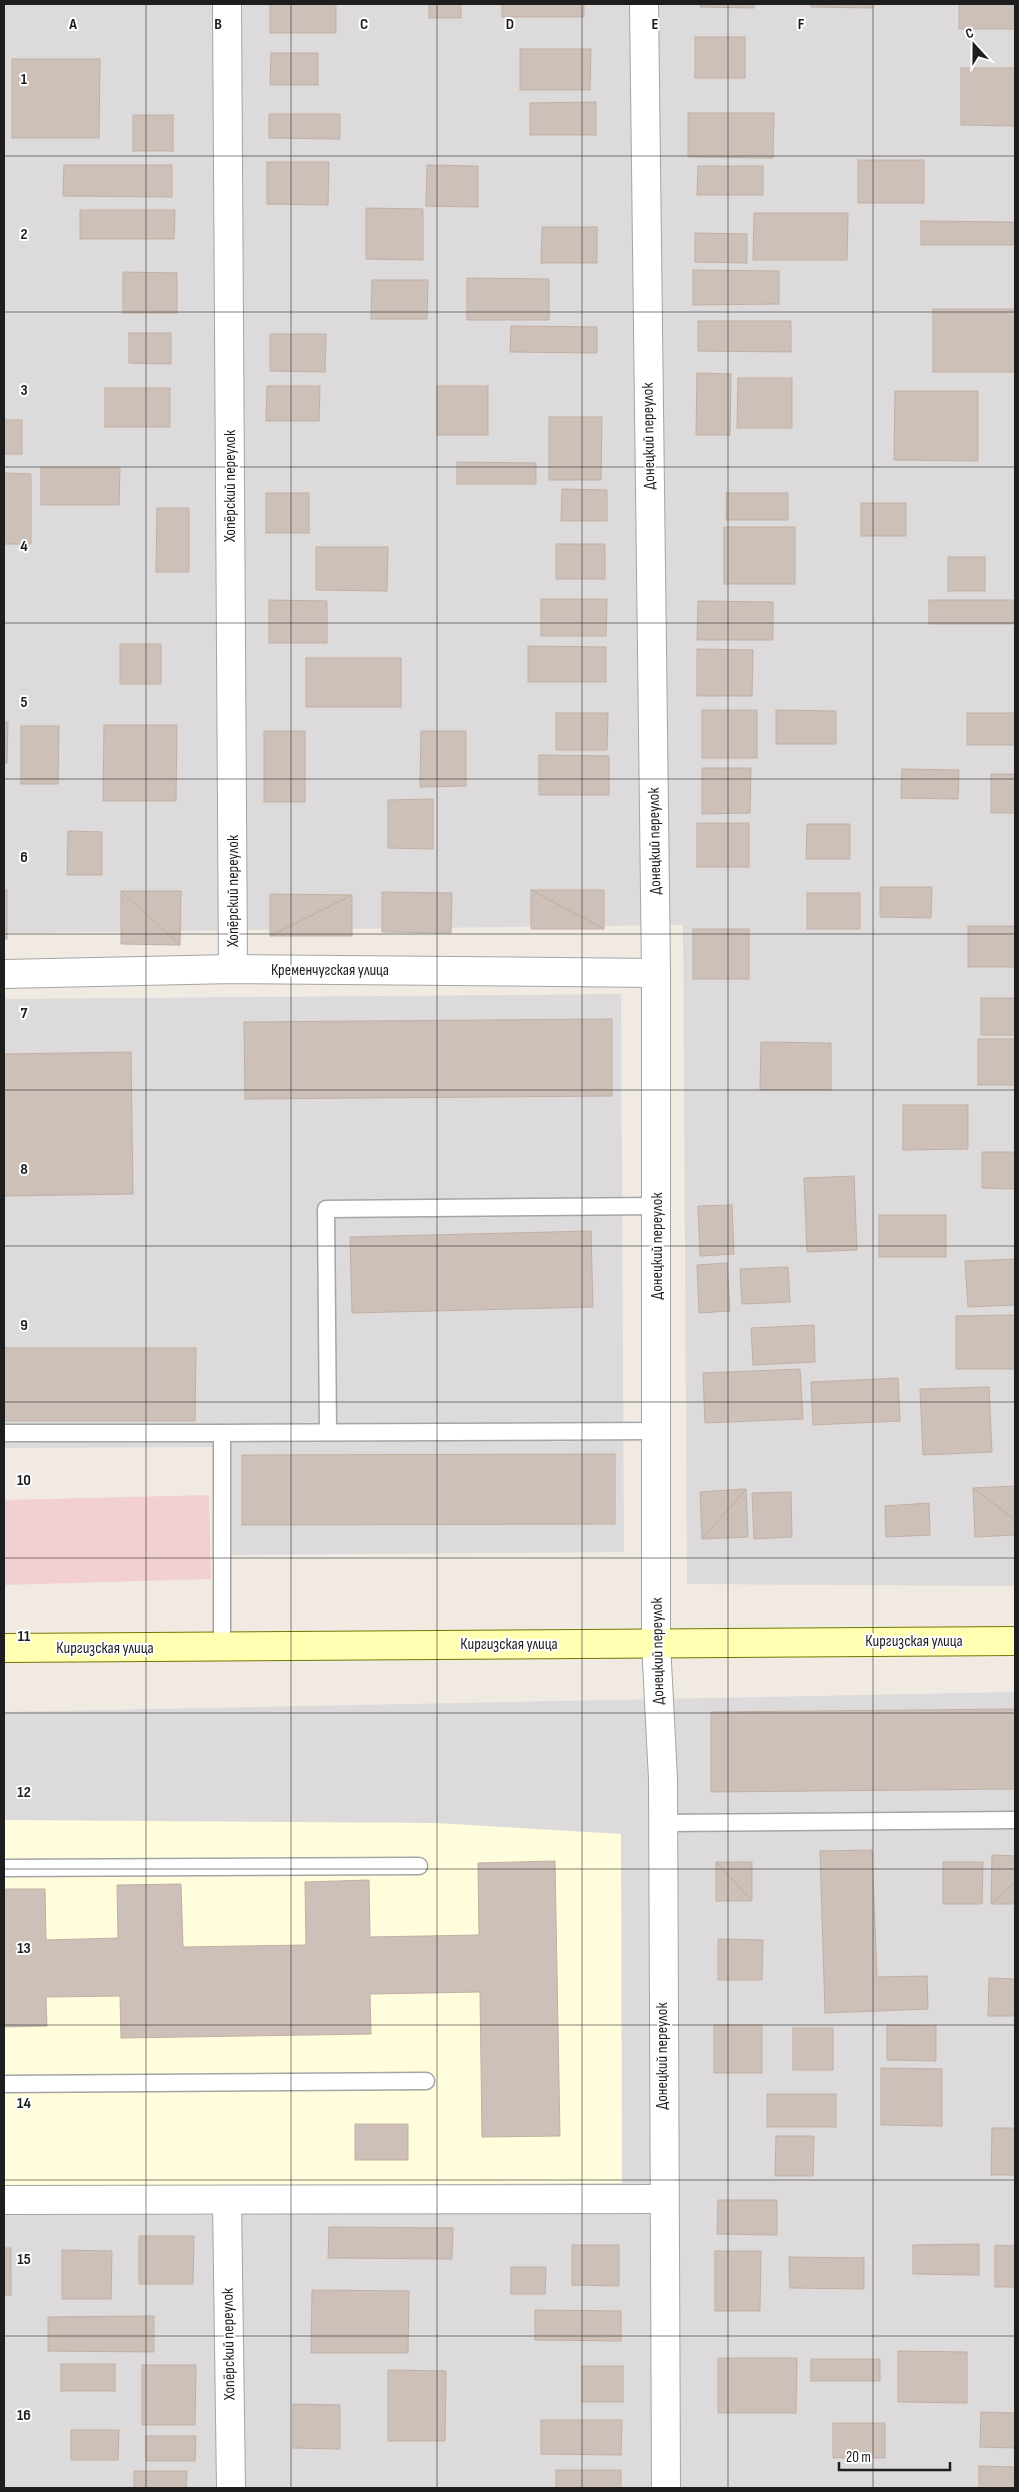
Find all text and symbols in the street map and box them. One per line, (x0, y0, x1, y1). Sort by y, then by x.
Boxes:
text: A (68, 15, 77, 34)
text: B (214, 15, 222, 34)
text: C (360, 15, 368, 34)
text: D (506, 15, 514, 34)
text: E (652, 15, 659, 34)
text: F (798, 15, 805, 34)
north arrow (949, 20, 999, 70)
text: С (963, 24, 976, 43)
text: 1 (21, 70, 28, 89)
text: 2 (20, 225, 28, 244)
text: 3 (20, 381, 28, 400)
street label: Донецкий переулок (639, 381, 659, 490)
street label: Хопёрский переулок (221, 429, 240, 543)
text: 4 (20, 537, 28, 556)
text: 5 (20, 693, 28, 712)
street label: Донецкий переулок (645, 786, 665, 895)
street label: Хопёрский переулок (224, 834, 243, 948)
text: 6 (20, 848, 28, 867)
street label: Кременчугская улица (271, 961, 389, 980)
text: 7 (21, 1004, 28, 1023)
text: 8 (20, 1160, 28, 1179)
street label: Донецкий переулок (648, 1192, 667, 1299)
text: 9 (20, 1316, 28, 1335)
text: 10 (17, 1471, 31, 1490)
street label: Донецкий переулок (648, 1596, 668, 1705)
text: 11 (18, 1627, 31, 1646)
street label: Киргизская улица (865, 1632, 963, 1651)
street label: Киргизская улица (460, 1635, 558, 1654)
street label: Киргизская улица (56, 1639, 154, 1658)
text: 12 (17, 1783, 31, 1802)
text: 13 (17, 1939, 31, 1958)
street label: Донецкий переулок (653, 2002, 672, 2109)
text: 14 (17, 2094, 31, 2113)
text: 15 (17, 2250, 31, 2269)
street label: Хопёрский переулок (219, 2287, 239, 2401)
text: 16 (17, 2406, 31, 2425)
scale bar (839, 2440, 950, 2472)
text: 20 m (846, 2448, 871, 2467)

